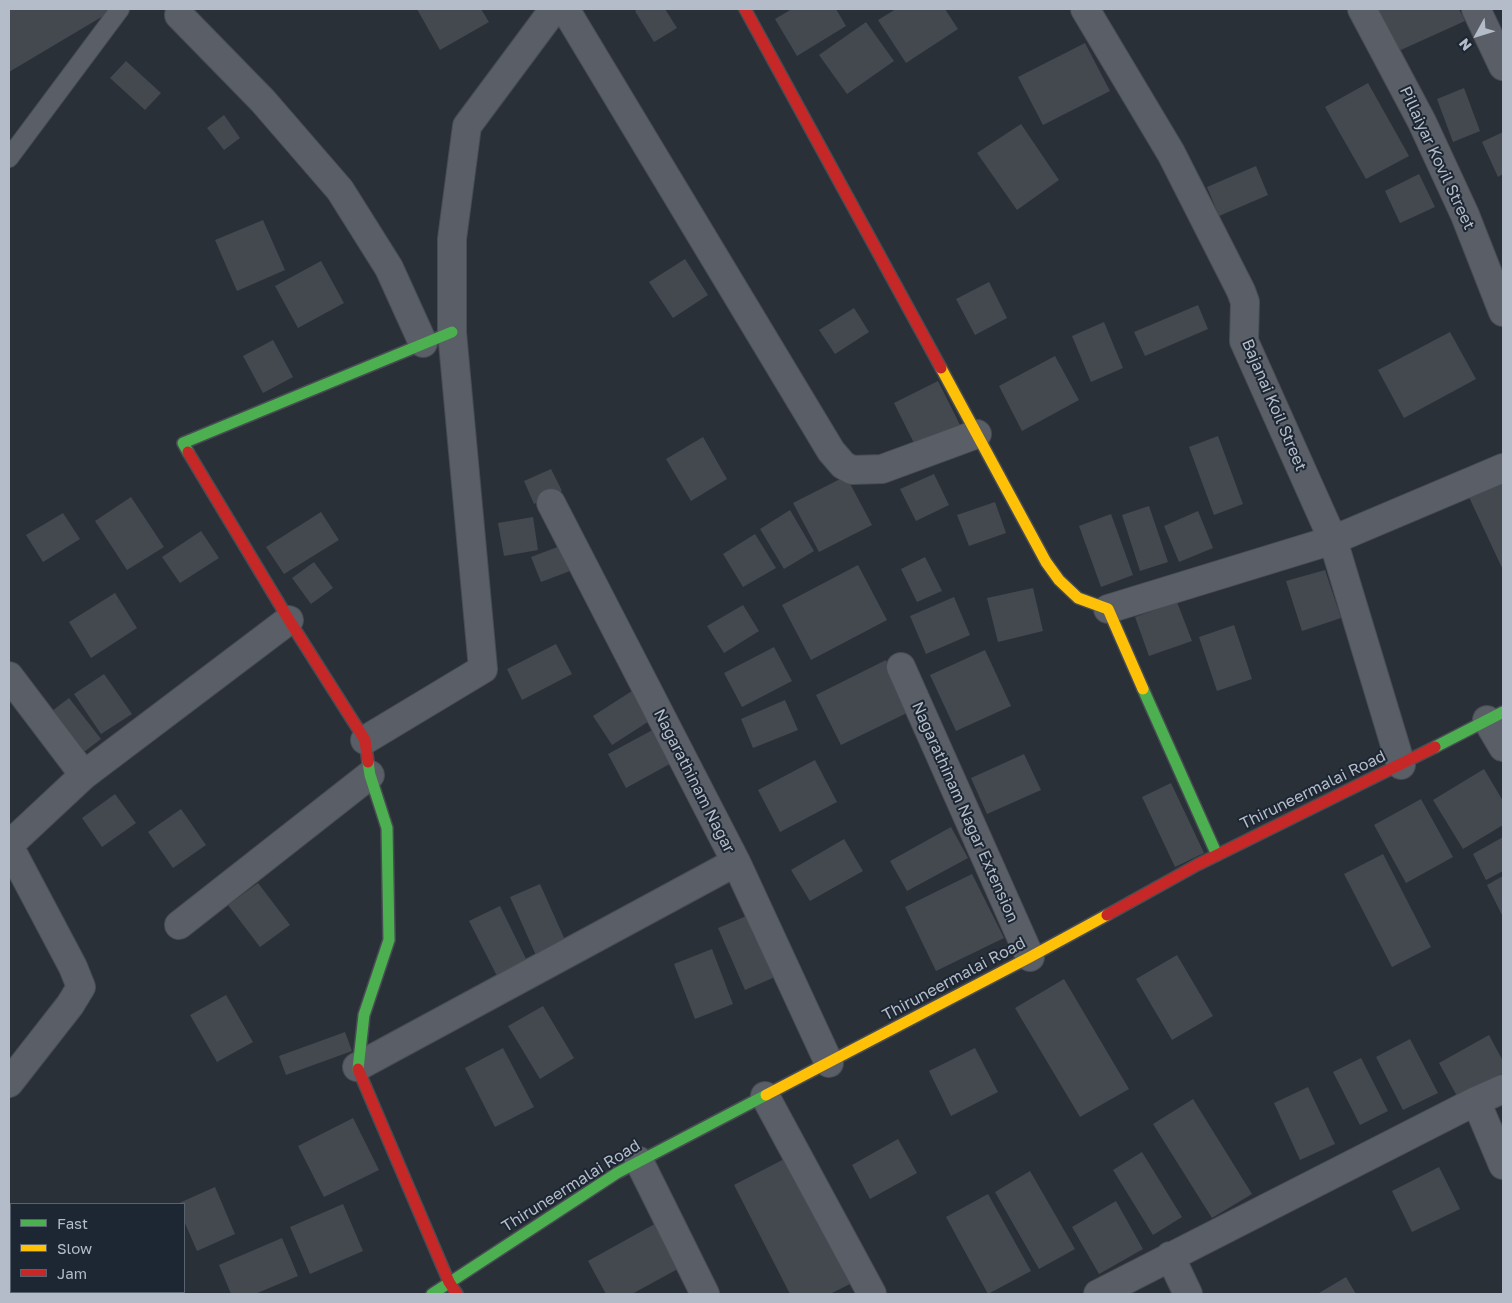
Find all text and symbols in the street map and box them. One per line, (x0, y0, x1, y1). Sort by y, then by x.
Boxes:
north arrow (1452, 10, 1502, 60)
text: N (1455, 35, 1475, 54)
street label: Pillaiyar Kovil Street (1395, 83, 1479, 233)
street label: Bajanai Koil Street (1238, 336, 1310, 474)
street label: Nagarathinam Nagar Extension (908, 699, 1022, 925)
street label: Nagarathinam Nagar (649, 706, 739, 856)
street label: Thiruneermalai Road (1237, 746, 1389, 834)
street label: Thiruneermalai Road (879, 933, 1029, 1025)
street label: Thiruneermalai Road (498, 1136, 644, 1236)
legend (10, 1203, 185, 1293)
text: Fast (57, 1214, 88, 1232)
text: Slow (57, 1239, 92, 1257)
text: Jam (57, 1264, 87, 1282)

